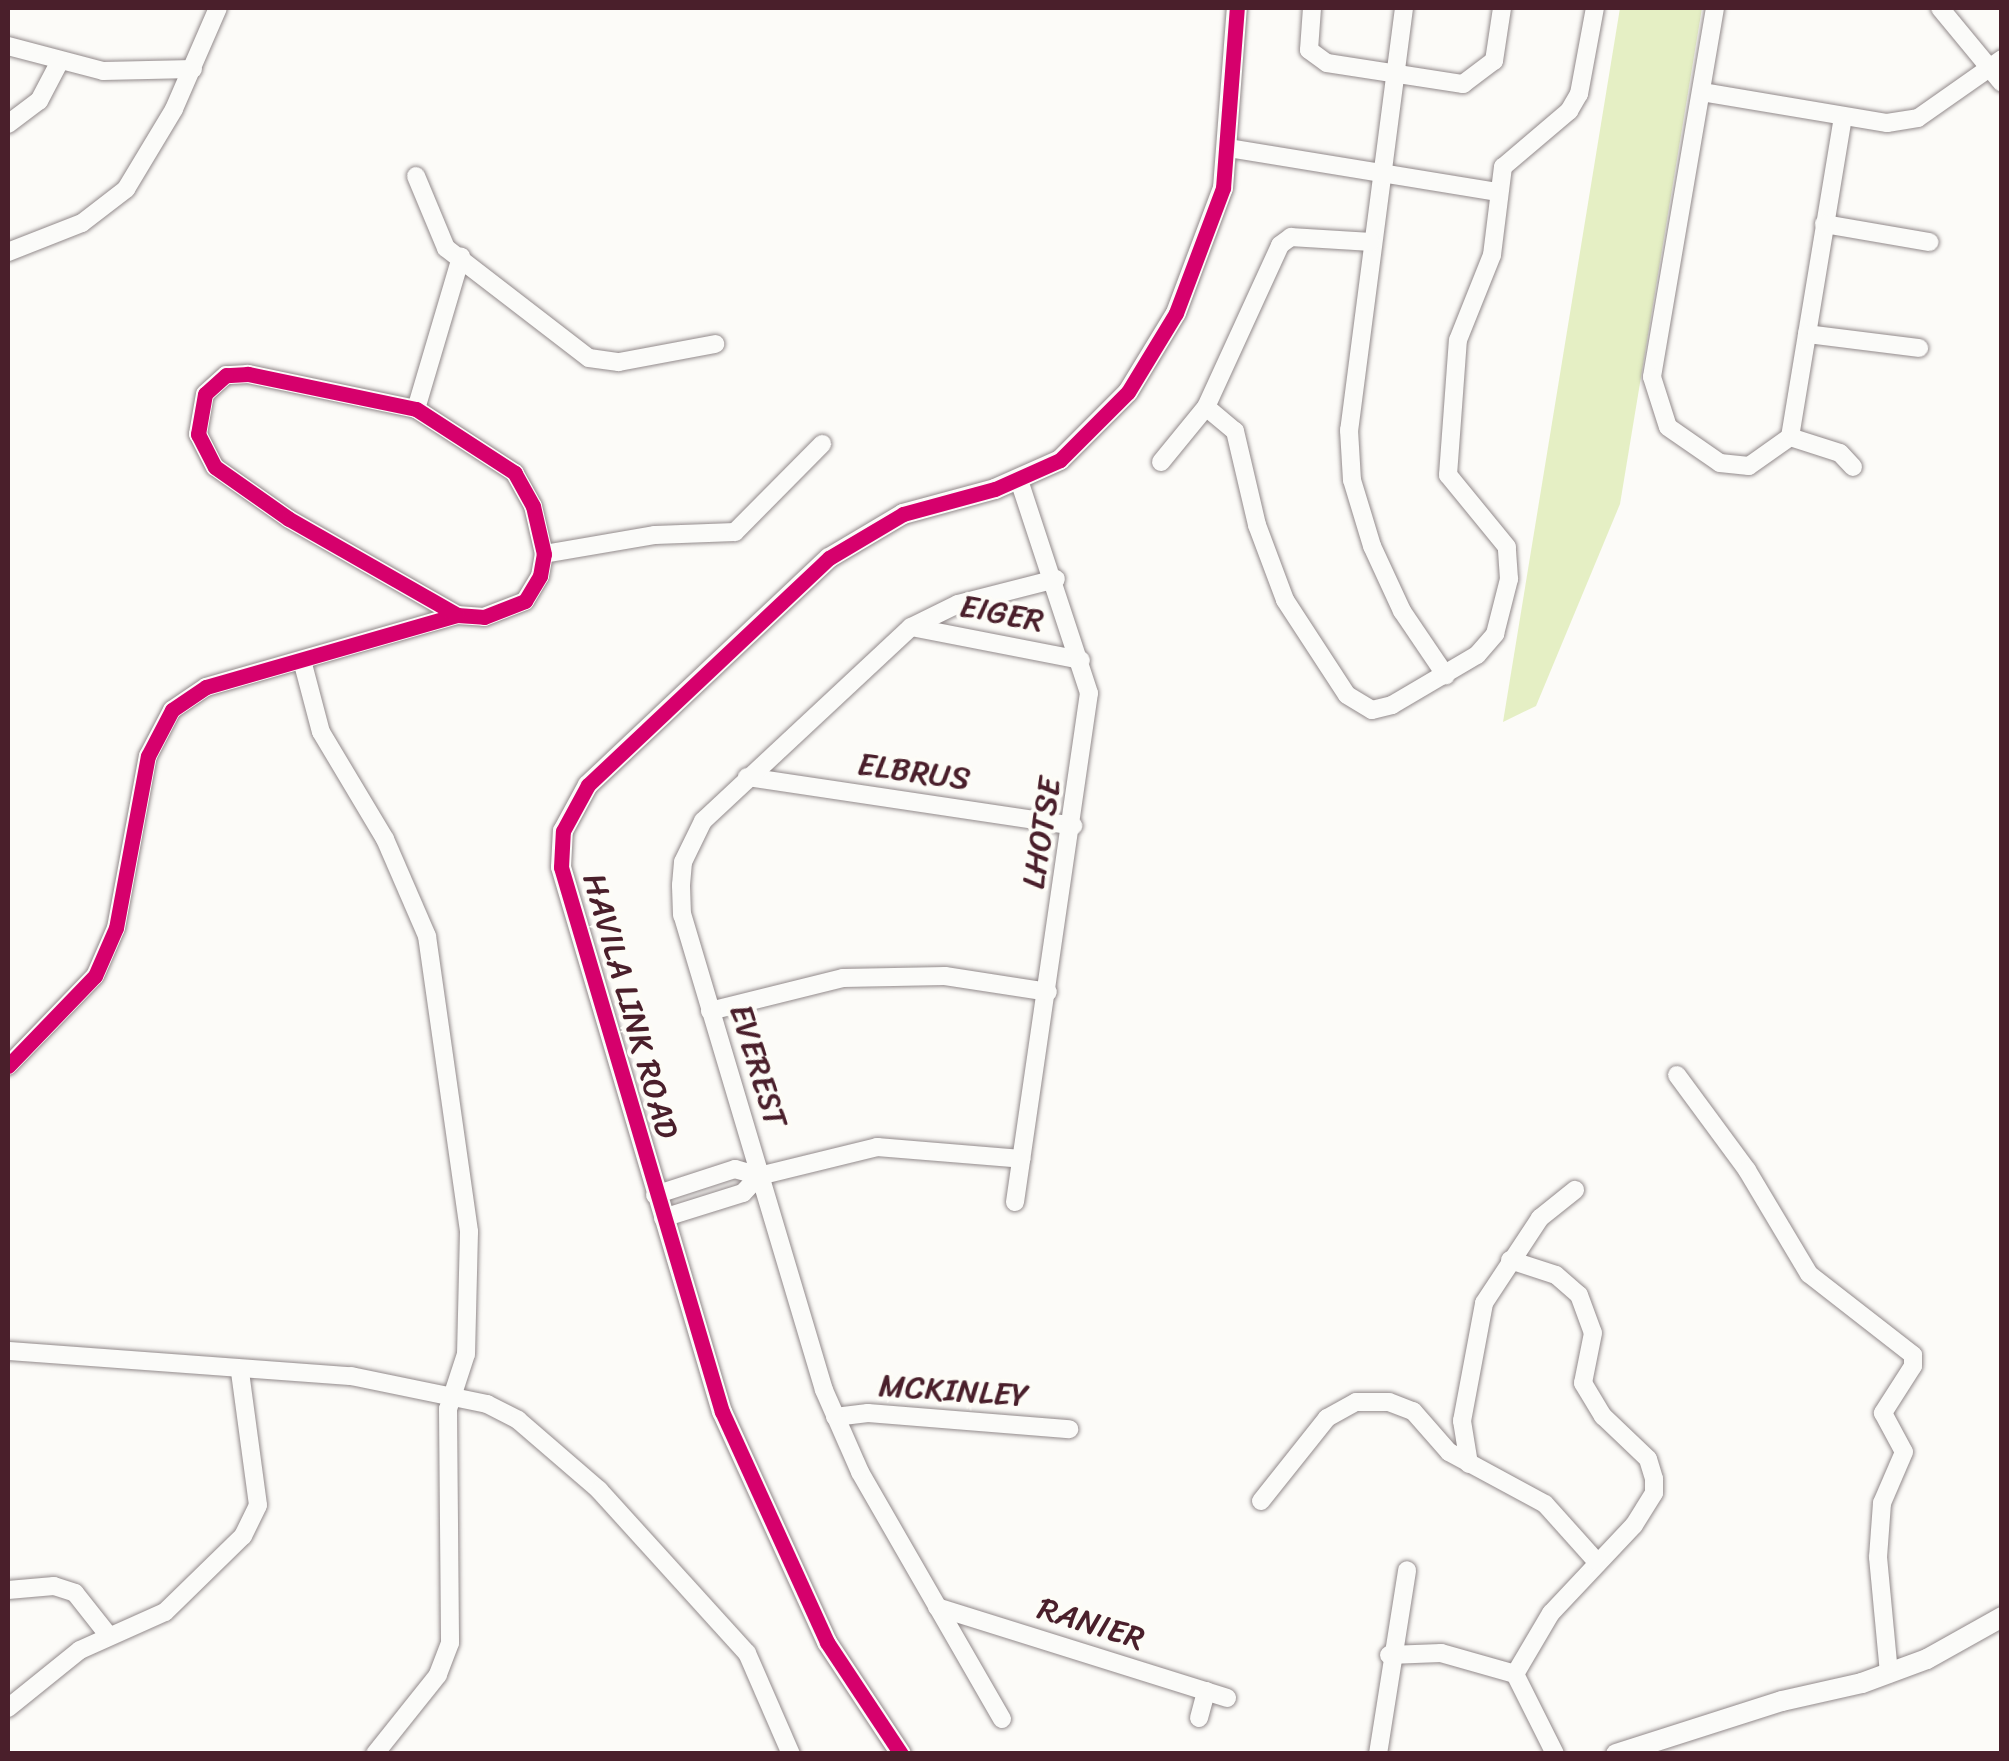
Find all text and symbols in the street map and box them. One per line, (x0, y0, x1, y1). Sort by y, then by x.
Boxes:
street label: EIGER (957, 587, 1047, 641)
street label: ELBRUS (855, 745, 973, 799)
street label: LHOTSE (1014, 775, 1070, 891)
street label: HAVILA LINK ROAD (574, 869, 686, 1143)
street label: EVEREST (721, 1000, 795, 1132)
street label: MCKINLEY (878, 1367, 1030, 1415)
street label: RANIER (1033, 1590, 1149, 1658)

